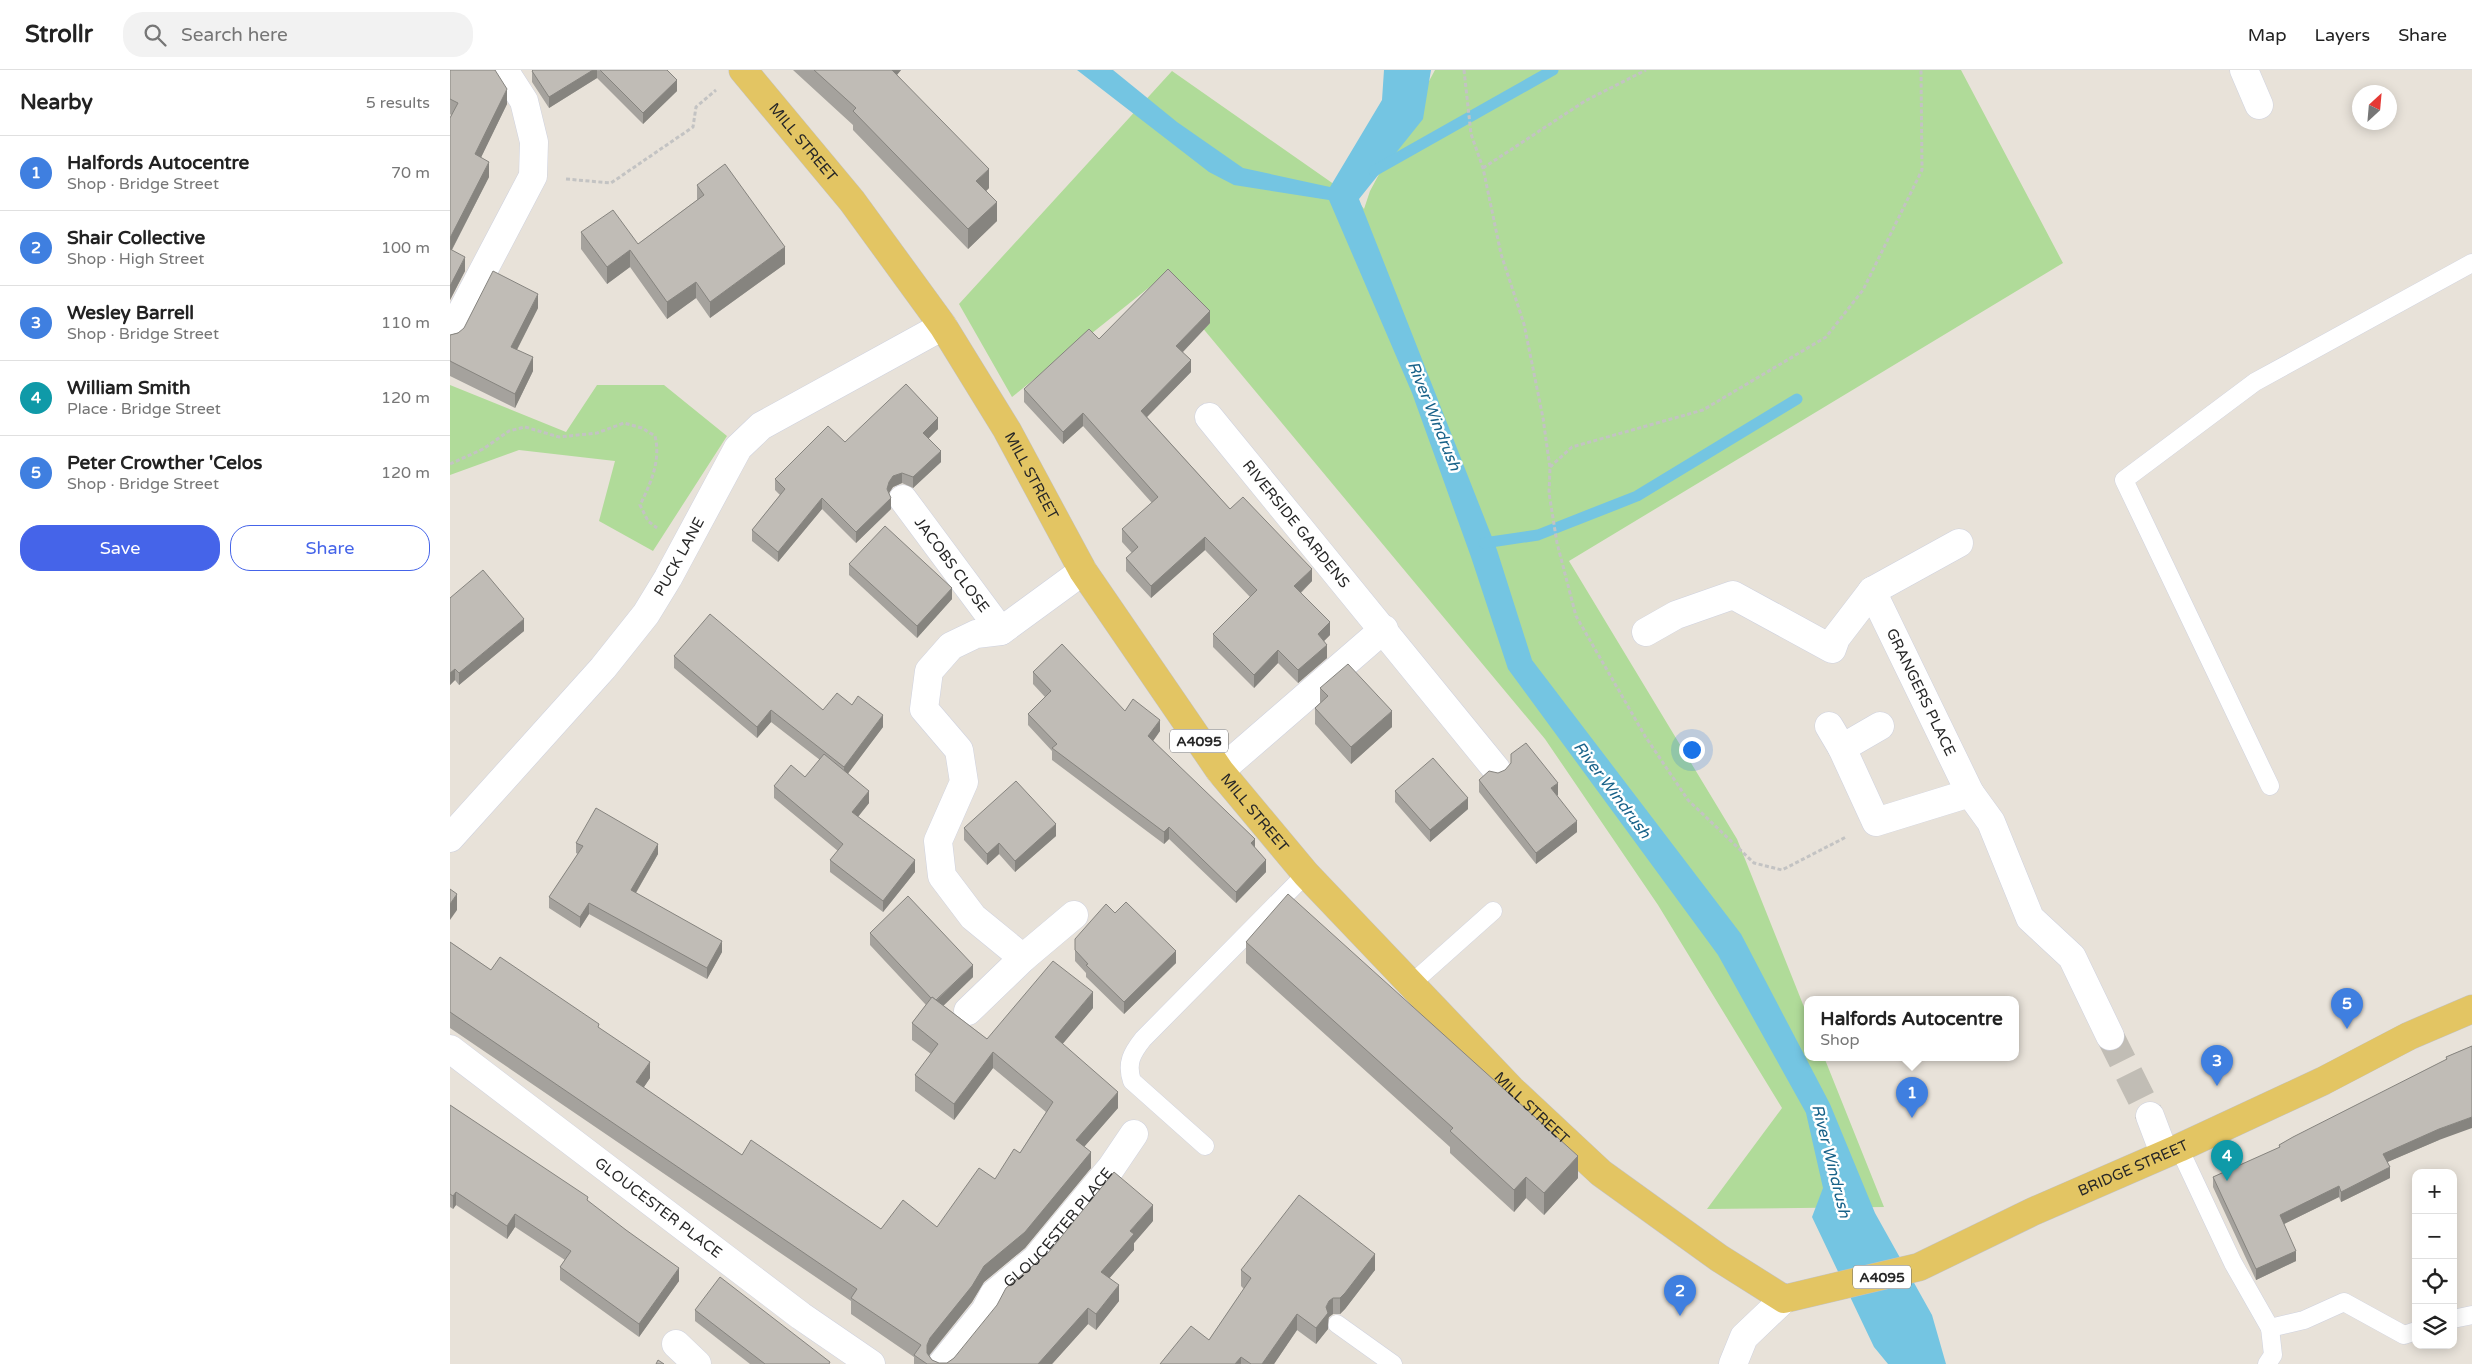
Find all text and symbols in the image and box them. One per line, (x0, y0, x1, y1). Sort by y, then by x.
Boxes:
search box (123, 12, 473, 57)
text: Strollr (25, 20, 93, 49)
icon: search (141, 21, 169, 49)
text: Search here (181, 24, 288, 46)
text: Map (2248, 24, 2287, 46)
text: Layers (2315, 24, 2370, 46)
text: Share (2398, 24, 2447, 46)
north arrow (2352, 85, 2397, 130)
text: Nearby (20, 90, 93, 115)
text: 5 results (366, 93, 430, 113)
street label: MILL STREET (765, 99, 841, 185)
text: Halfords Autocentre (67, 152, 249, 174)
text: 1 (31, 163, 41, 183)
text: 70 m (391, 163, 430, 183)
text: Shop · Bridge Street (67, 174, 219, 194)
text: Shair Collective (67, 227, 205, 249)
text: 2 (31, 238, 41, 258)
text: 100 m (381, 238, 430, 258)
text: Shop · High Street (67, 249, 204, 269)
text: Wesley Barrell (67, 302, 194, 324)
text: 3 (31, 313, 41, 333)
text: 110 m (381, 313, 430, 333)
text: Shop · Bridge Street (67, 324, 219, 344)
water label: River Windrush (1403, 358, 1466, 475)
text: William Smith (67, 377, 191, 399)
text: 4 (31, 388, 41, 408)
text: 120 m (381, 388, 430, 408)
text: Place · Bridge Street (67, 399, 221, 419)
street label: MILL STREET (1001, 429, 1062, 523)
text: Peter Crowther 'Celos (67, 452, 262, 474)
street label: RIVERSIDE GARDENS (1239, 457, 1354, 591)
text: 5 (31, 463, 41, 483)
text: 120 m (381, 463, 430, 483)
text: Shop · Bridge Street (67, 474, 219, 494)
street label: PUCK LANE (650, 514, 708, 599)
street label: JACOBS CLOSE (911, 514, 993, 616)
button: Save (20, 525, 220, 571)
button: Share (230, 525, 430, 571)
street label: GRANGERS PLACE (1883, 625, 1960, 759)
road number: A4095 (1170, 729, 1228, 752)
your location (1679, 737, 1705, 763)
water label: River Windrush (1569, 738, 1656, 843)
street label: MILL STREET (1217, 770, 1293, 856)
pin: 5 (2331, 988, 2363, 1029)
popup (1804, 996, 2019, 1061)
text: Halfords Autocentre (1820, 1008, 2003, 1030)
text: Shop (1820, 1030, 1860, 1050)
pin: 3 (2201, 1045, 2233, 1086)
street label: MILL STREET (1490, 1068, 1573, 1148)
pin: 1 (1896, 1077, 1928, 1118)
water label: River Windrush (1807, 1102, 1855, 1221)
street label: BRIDGE STREET (2075, 1136, 2191, 1200)
pin: 4 (2211, 1140, 2243, 1181)
street label: GLOUCESTER PLACE (591, 1154, 726, 1262)
street label: GLOUCESTER PLACE (1000, 1164, 1116, 1291)
map controls (2412, 1169, 2457, 1349)
button: + (2412, 1169, 2457, 1214)
button: − (2412, 1214, 2457, 1259)
button: locate (2412, 1259, 2457, 1304)
road number: A4095 (1853, 1266, 1911, 1288)
pin: 2 (1664, 1275, 1696, 1316)
button: layers (2412, 1304, 2457, 1349)

